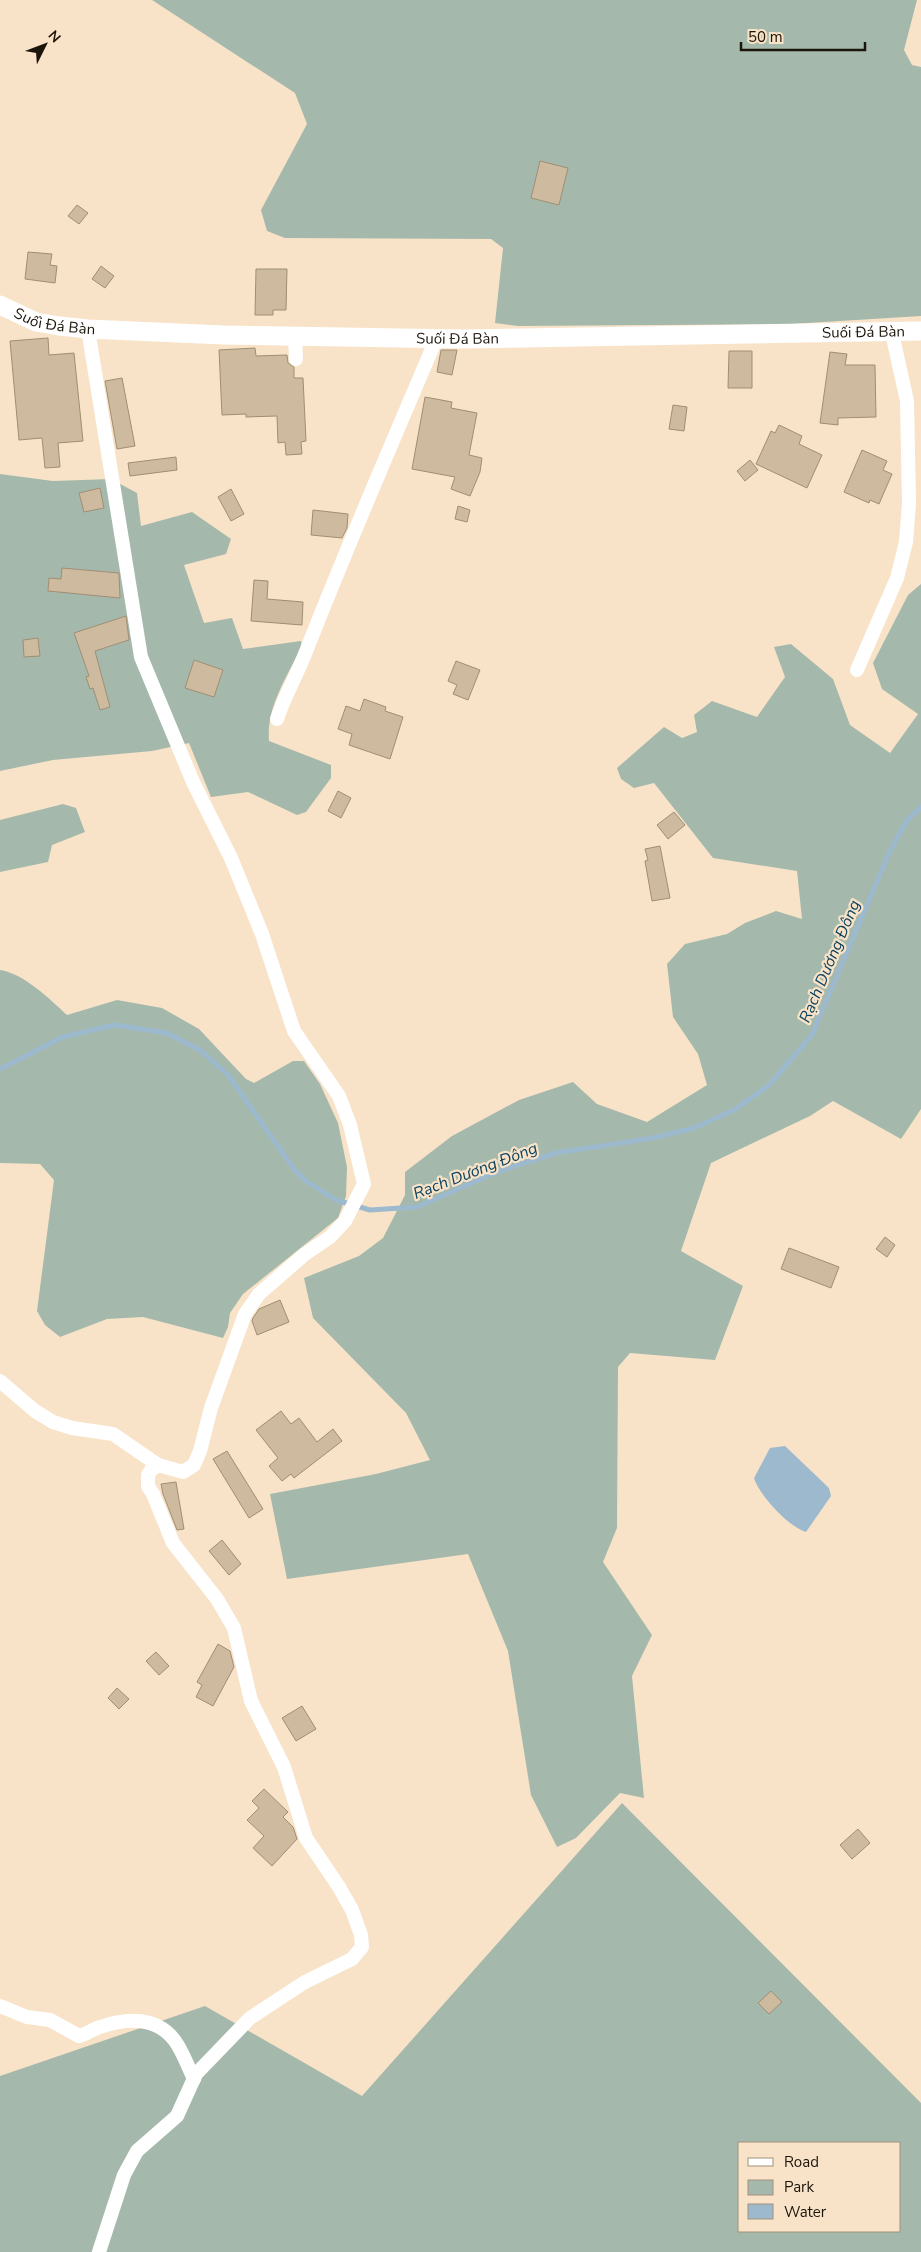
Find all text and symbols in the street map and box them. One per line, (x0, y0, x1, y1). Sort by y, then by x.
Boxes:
north arrow (20, 20, 70, 70)
scale bar (741, 20, 865, 52)
text: N (44, 26, 65, 47)
text: 50 m (748, 27, 783, 47)
street label: Suối Đá Bàn (11, 303, 96, 339)
street label: Suối Đá Bàn (822, 321, 905, 343)
street label: Suối Đá Bàn (416, 328, 499, 349)
water label: Rạch Dương Đông (794, 897, 866, 1026)
water label: Rạch Dương Đông (410, 1137, 541, 1205)
legend (738, 2142, 901, 2232)
text: Road (784, 2152, 819, 2172)
text: Park (784, 2177, 814, 2197)
text: Water (784, 2202, 827, 2222)

